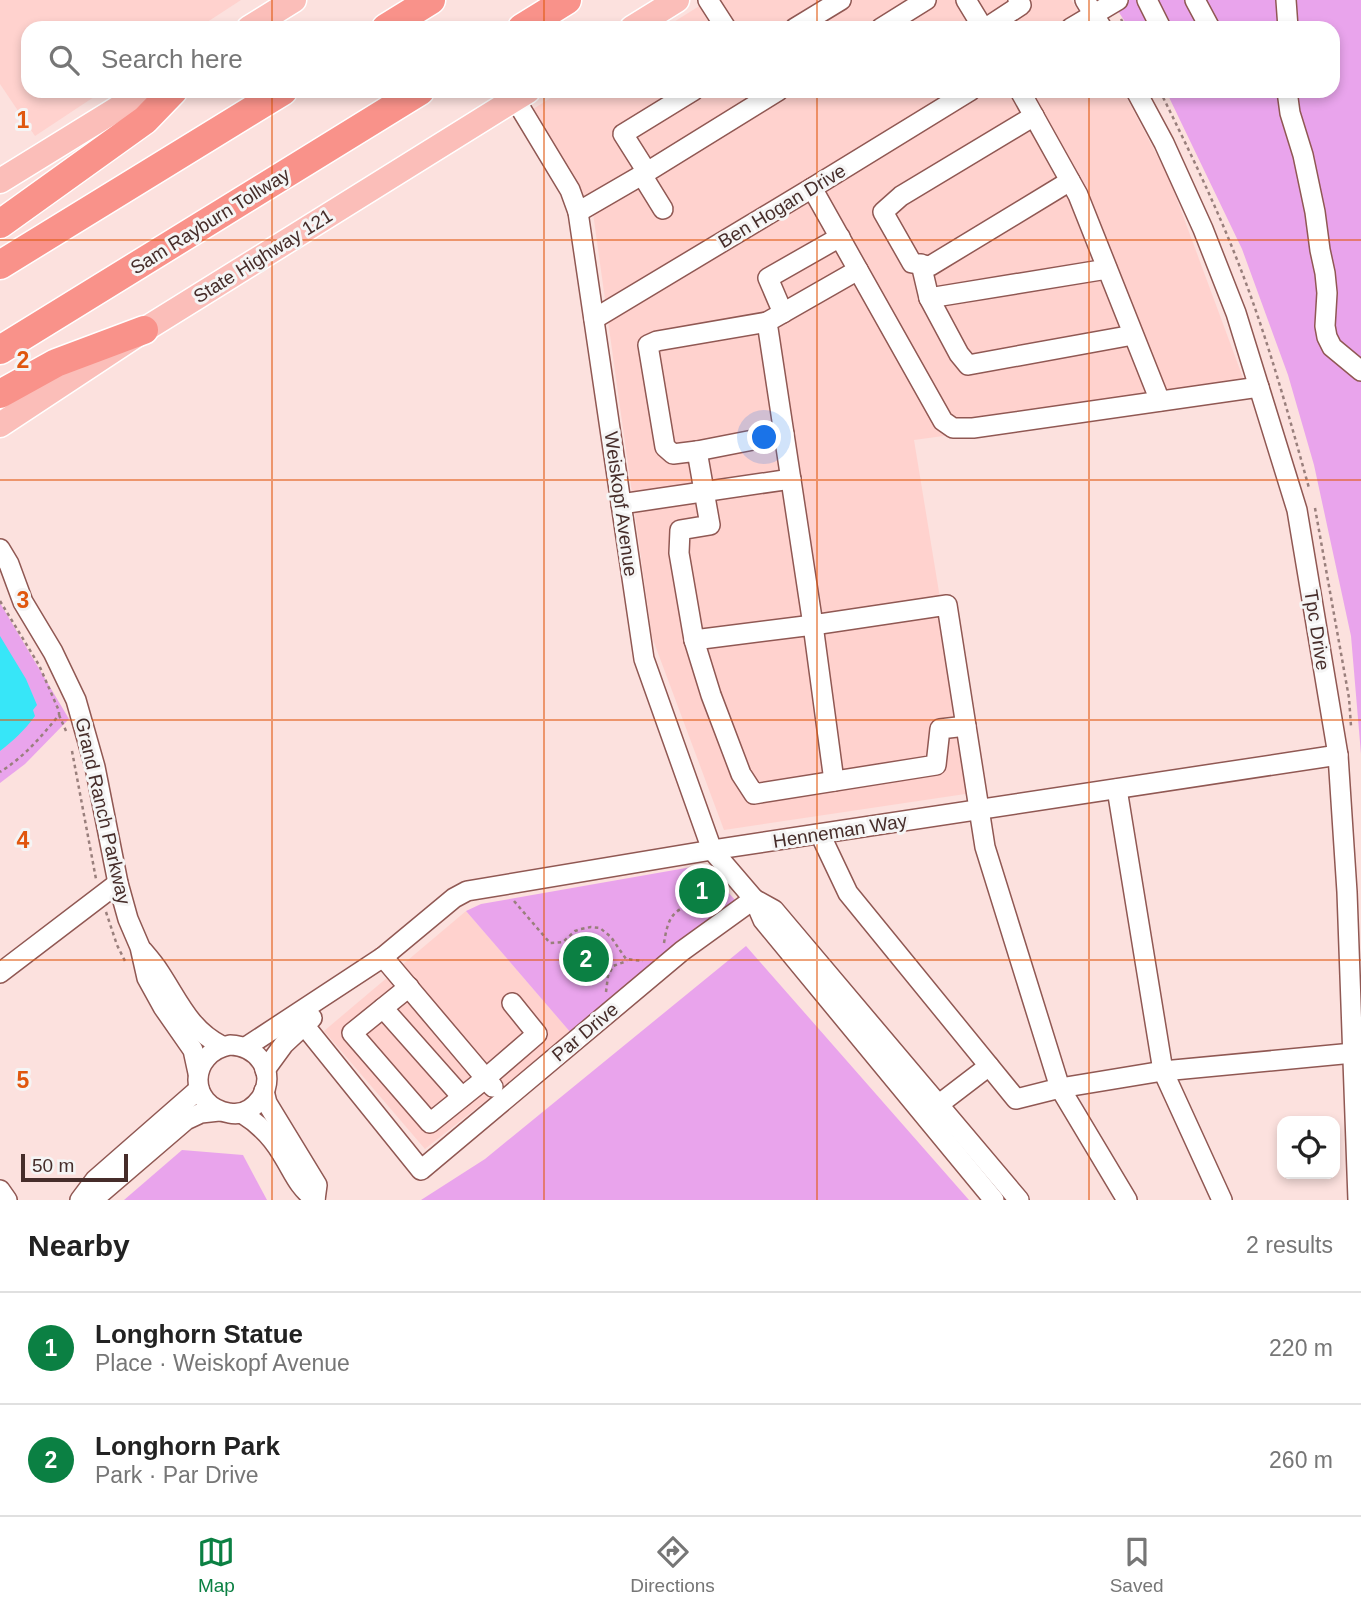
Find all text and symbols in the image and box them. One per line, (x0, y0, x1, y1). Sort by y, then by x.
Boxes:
search box (21, 21, 1340, 98)
icon: search (45, 41, 83, 79)
text: Search here (101, 44, 243, 74)
text: 1 (17, 107, 30, 133)
street label: Ben Hogan Drive (715, 160, 849, 252)
street label: Sam Rayburn Tollway (127, 163, 294, 278)
street label: State Highway 121 (190, 205, 336, 307)
text: 2 (17, 347, 29, 373)
your location (747, 420, 781, 454)
street label: Weiskopf Avenue (600, 430, 642, 578)
text: 3 (17, 587, 29, 613)
street label: Tpc Drive (1300, 588, 1334, 672)
street label: Grand Ranch Parkway (71, 716, 135, 907)
street label: Henneman Way (771, 810, 909, 852)
text: 4 (17, 827, 30, 853)
pin: 1 (679, 865, 725, 917)
pin: 2 (563, 933, 609, 985)
street label: Par Drive (548, 999, 622, 1065)
text: 5 (17, 1067, 30, 1093)
map controls (1277, 1116, 1340, 1179)
button: locate (1277, 1116, 1340, 1179)
scale bar (21, 1151, 128, 1183)
text: 50 m (32, 1155, 74, 1176)
text: Nearby (28, 1229, 130, 1262)
text: 2 results (1246, 1232, 1333, 1258)
text: Longhorn Statue (95, 1319, 303, 1349)
text: 1 (45, 1335, 57, 1361)
text: 220 m (1269, 1335, 1333, 1361)
text: Place · Weiskopf Avenue (95, 1350, 350, 1376)
text: Longhorn Park (95, 1431, 280, 1461)
text: 2 (45, 1447, 57, 1473)
text: 260 m (1269, 1447, 1333, 1473)
text: Park · Par Drive (95, 1462, 259, 1488)
tab: Map (197, 1533, 235, 1597)
tab: Directions (630, 1533, 715, 1597)
tab: Saved (1110, 1533, 1164, 1597)

